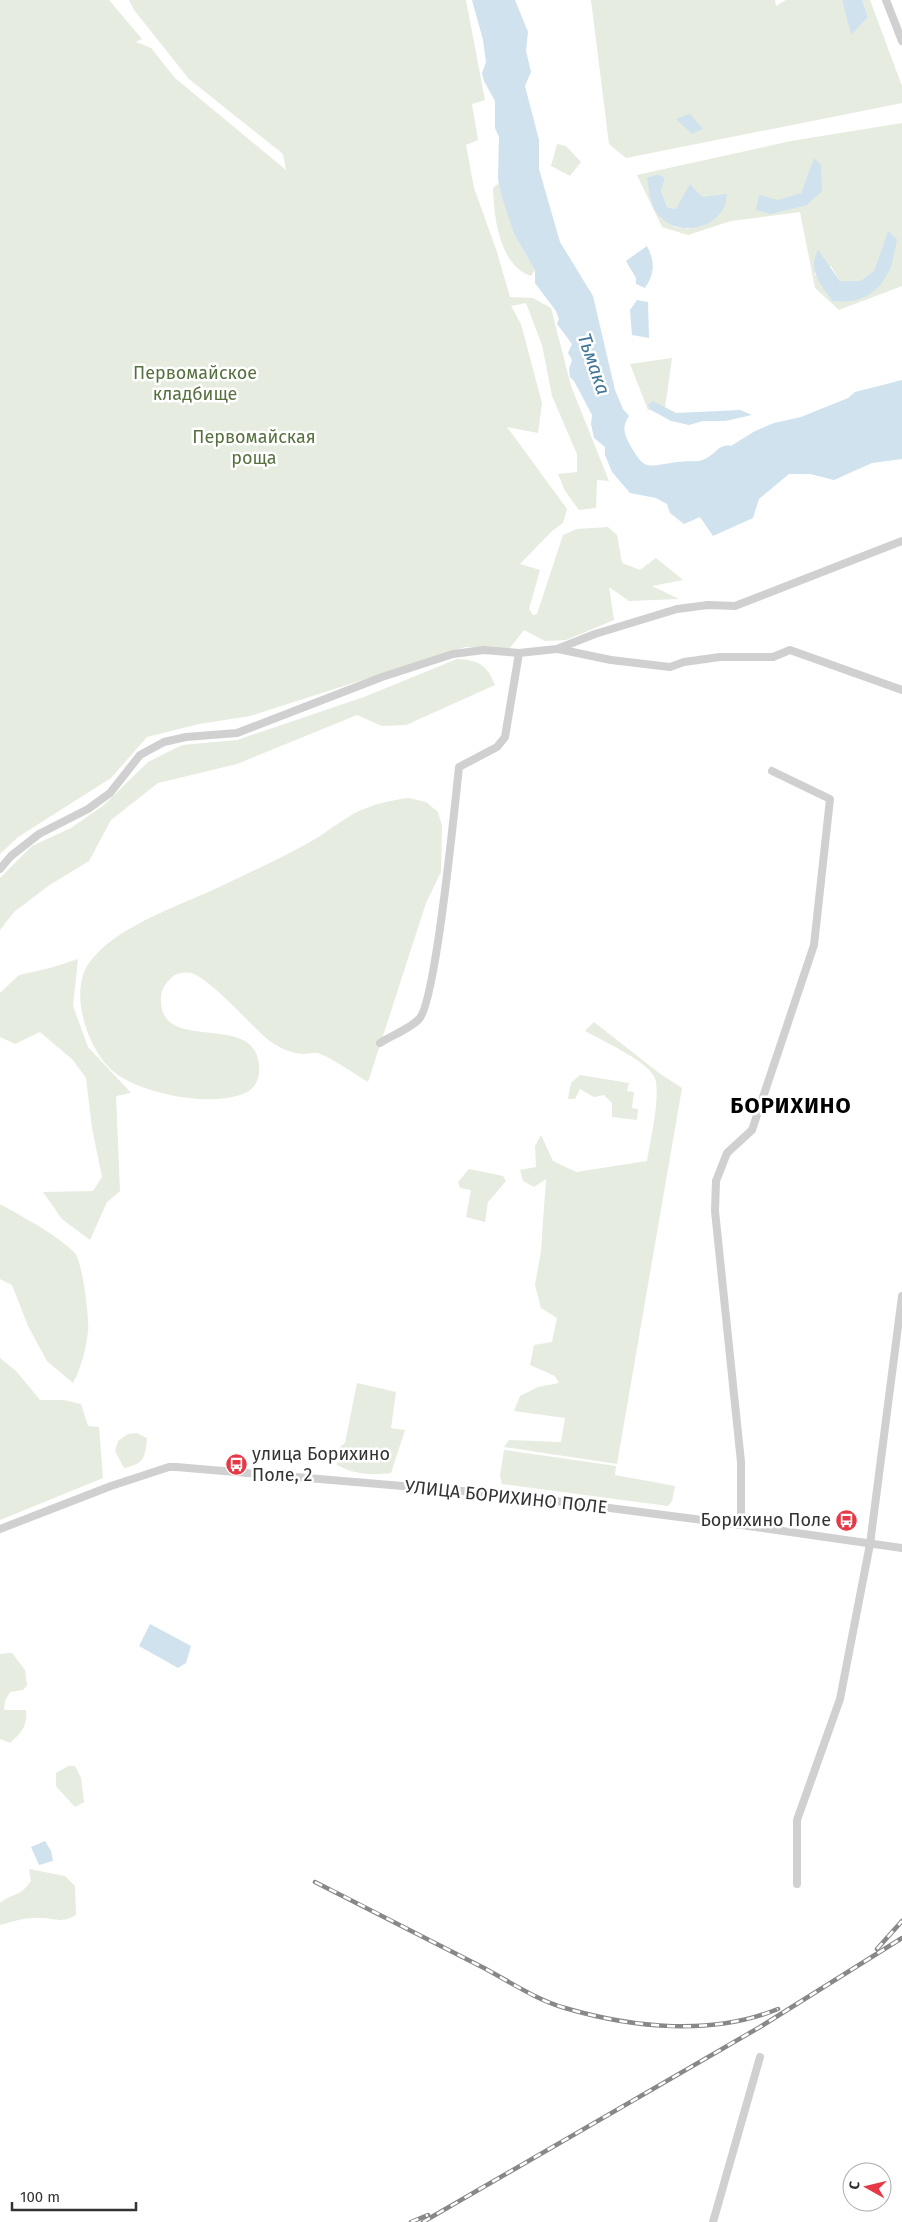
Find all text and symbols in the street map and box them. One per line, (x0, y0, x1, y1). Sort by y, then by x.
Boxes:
water label: Тьмака (573, 330, 615, 398)
park label: Первомайское кладбище (133, 362, 257, 405)
park label: Первомайская роща (192, 426, 316, 469)
district label: БОРИХИНО (730, 1092, 852, 1119)
place label: улица Борихино Поле, 2 (252, 1443, 390, 1486)
bus stop icon: улица Борихино Поле, 2 (224, 1452, 248, 1476)
street label: УЛИЦА БОРИХИНО ПОЛЕ (404, 1475, 608, 1519)
bus stop icon: Борихино Поле (835, 1508, 859, 1532)
place label: Борихино Поле (700, 1509, 831, 1531)
north arrow (842, 2162, 892, 2212)
scale bar (12, 2180, 136, 2212)
text: С (846, 2180, 864, 2190)
text: 100 m (20, 2188, 60, 2206)

